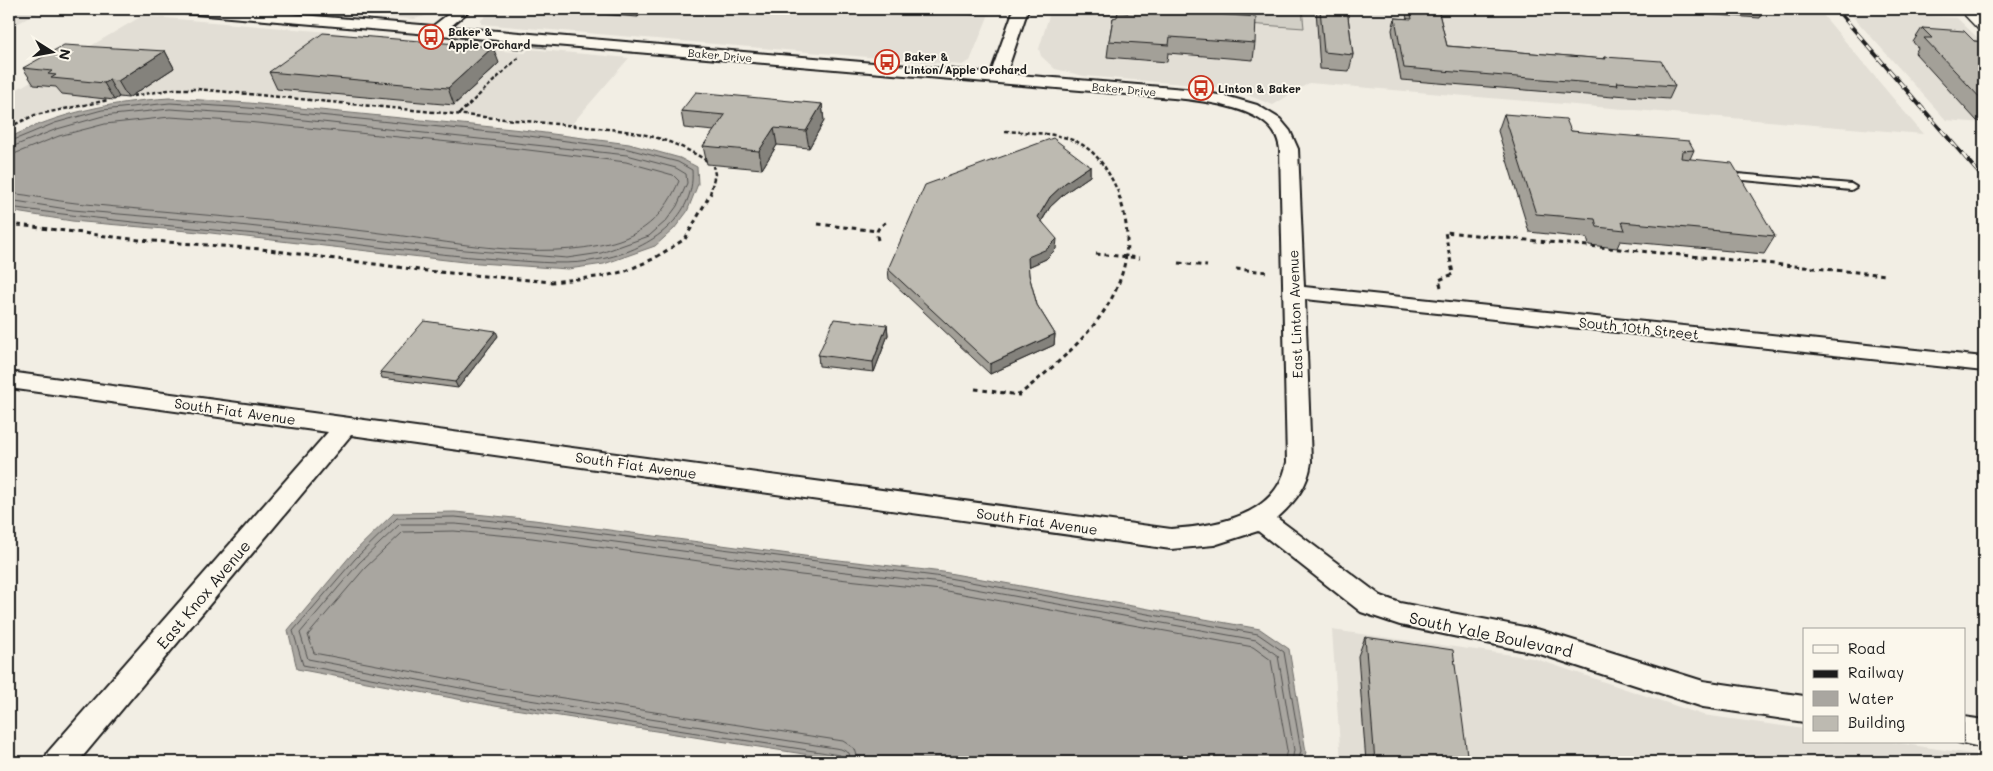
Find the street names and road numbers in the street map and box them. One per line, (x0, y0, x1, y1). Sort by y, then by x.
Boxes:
street label: Baker Drive (687, 45, 753, 65)
street label: Baker Drive (1091, 79, 1157, 99)
street label: East Linton Avenue (1283, 249, 1307, 379)
street label: South 10th Street (1578, 312, 1700, 344)
street label: South Fiat Avenue (173, 393, 297, 429)
street label: South Fiat Avenue (574, 447, 698, 483)
street label: South Fiat Avenue (975, 503, 1099, 539)
street label: East Knox Avenue (151, 535, 255, 653)
street label: South Yale Boulevard (1407, 606, 1575, 662)

